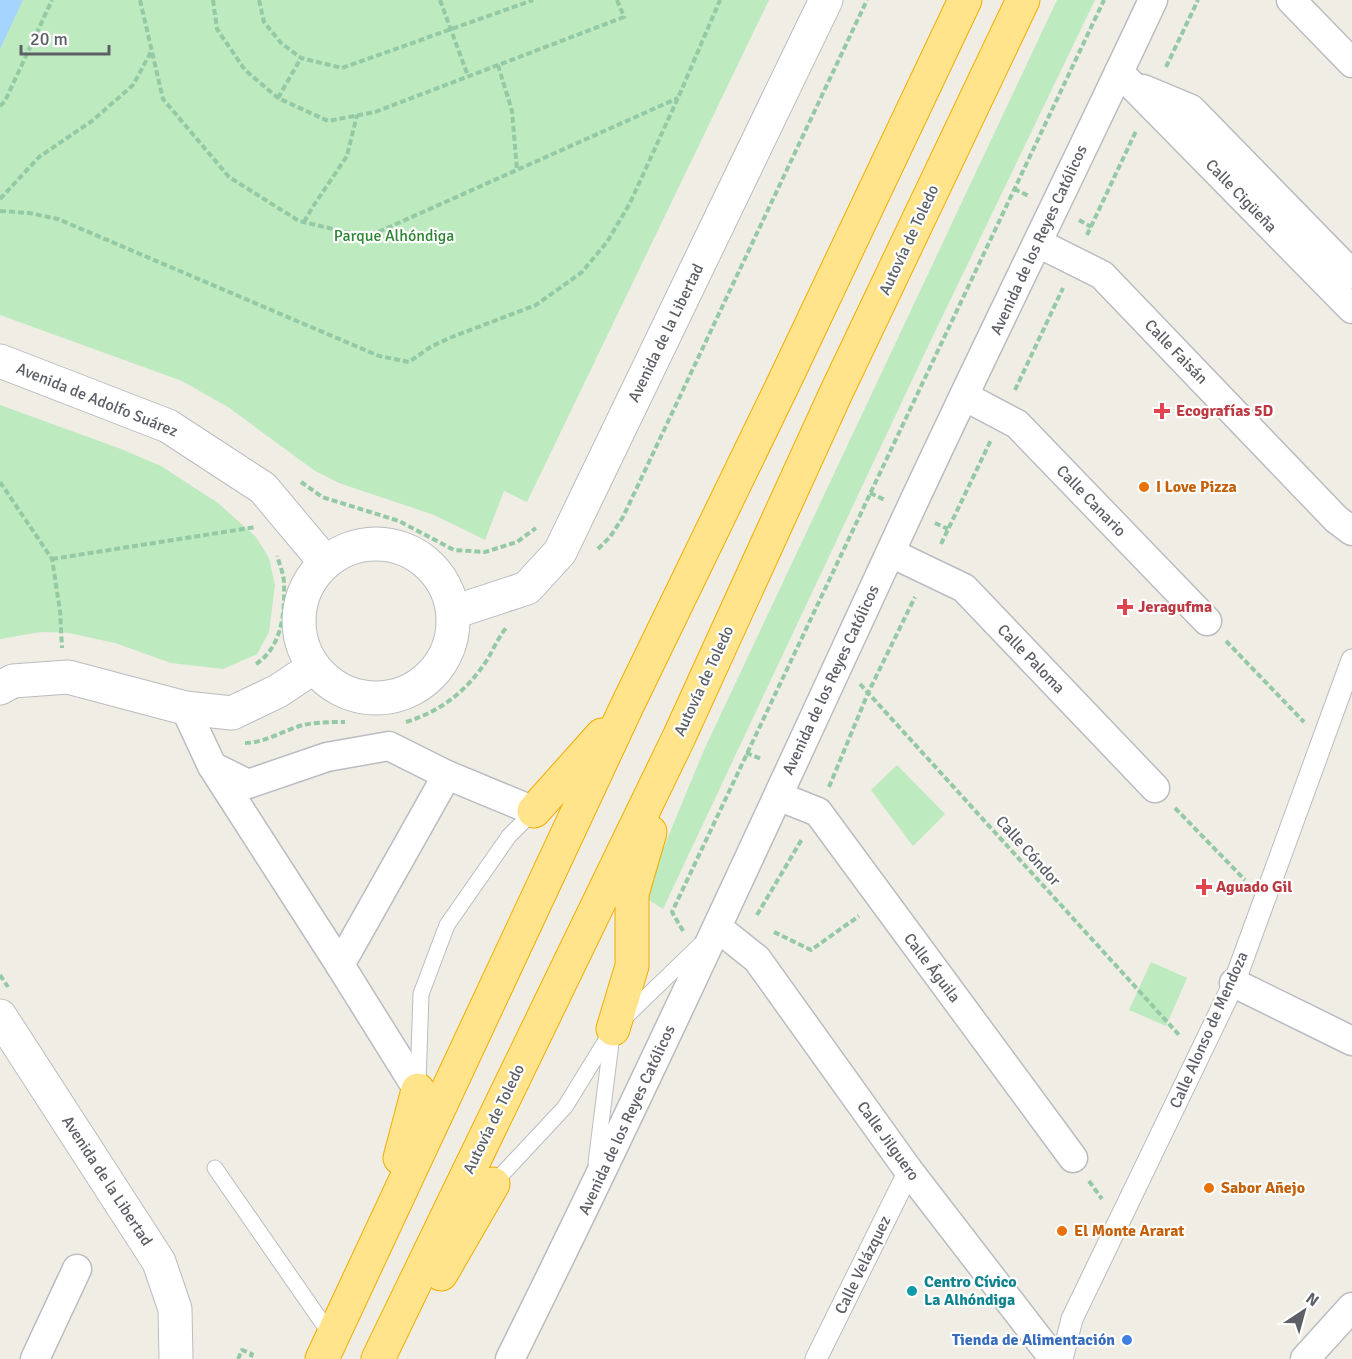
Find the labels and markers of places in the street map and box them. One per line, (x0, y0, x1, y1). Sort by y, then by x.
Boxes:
place label: Ecografías 5D (1176, 401, 1274, 421)
marker: Ecografías 5D (1153, 402, 1171, 420)
place label: I Love Pizza (1156, 477, 1237, 497)
marker: I Love Pizza (1137, 480, 1151, 494)
place label: Jeragufma (1138, 597, 1212, 617)
marker: Jeragufma (1116, 598, 1134, 616)
place label: Aguado Gil (1216, 877, 1292, 897)
marker: Aguado Gil (1197, 880, 1211, 894)
place label: Sabor Añejo (1221, 1178, 1305, 1198)
marker: Sabor Añejo (1202, 1181, 1216, 1195)
place label: El Monte Ararat (1074, 1221, 1184, 1241)
marker: El Monte Ararat (1055, 1224, 1069, 1238)
place label: Centro Cívico La Alhóndiga (924, 1272, 1017, 1310)
marker: Centro Cívico La Alhóndiga (905, 1284, 919, 1298)
place label: Tienda de Alimentación (952, 1330, 1115, 1350)
marker: Tienda de Alimentación (1120, 1333, 1134, 1347)

